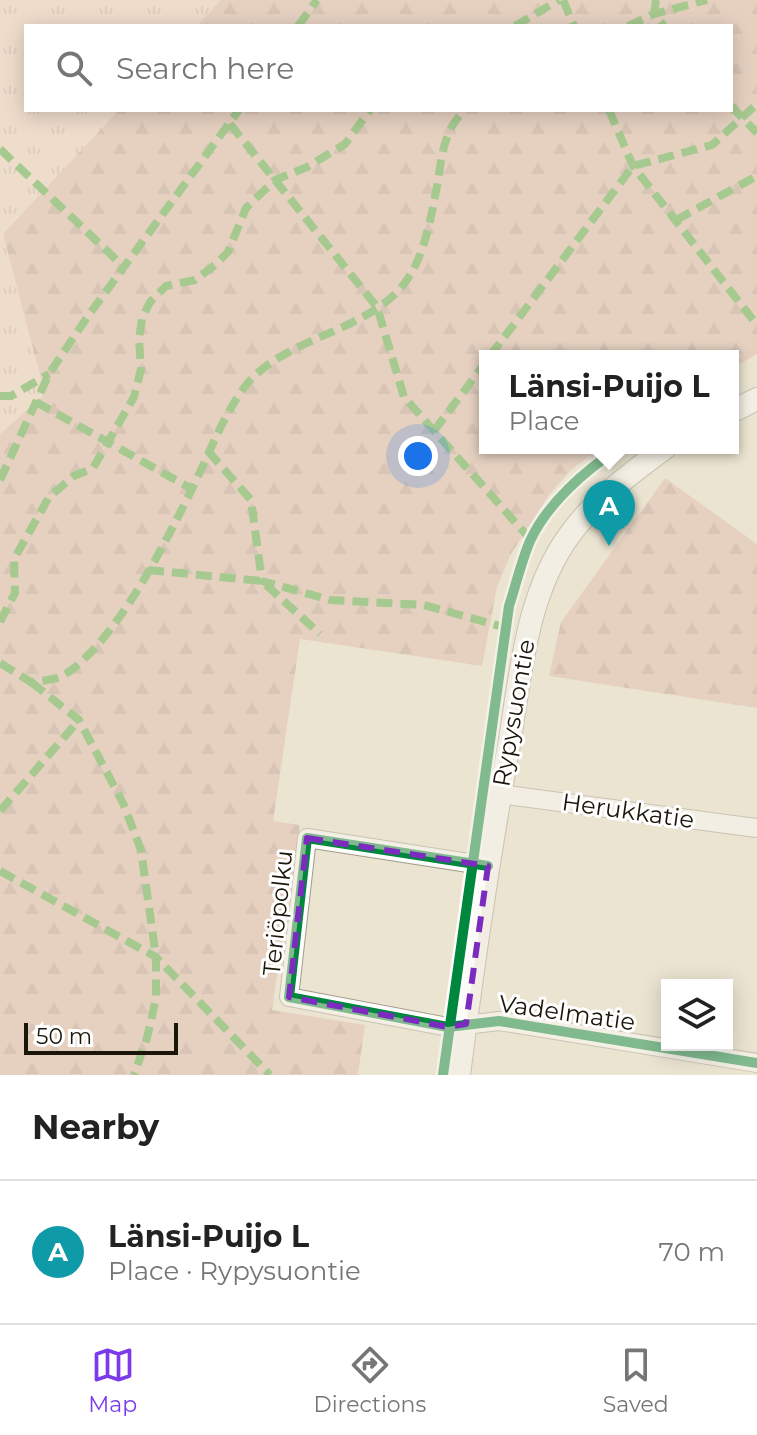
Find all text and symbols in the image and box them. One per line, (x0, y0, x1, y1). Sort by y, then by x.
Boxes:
search box (24, 24, 733, 112)
icon: search (52, 46, 96, 90)
text: Search here (116, 50, 294, 87)
popup (479, 350, 739, 454)
text: Länsi-Puijo L (508, 368, 710, 405)
text: Place (508, 405, 580, 437)
your location (398, 436, 438, 476)
pin: A (583, 480, 635, 546)
street label: Rypysuontie (486, 637, 541, 789)
street label: Herukkatie (560, 787, 696, 834)
street label: Teriöpolku (257, 849, 299, 977)
map controls (661, 979, 733, 1051)
button: layers (661, 979, 733, 1051)
street label: Vadelmatie (497, 989, 637, 1036)
scale bar (24, 1019, 178, 1055)
text: 50 m (36, 1023, 92, 1050)
text: Nearby (32, 1106, 159, 1148)
text: Länsi-Puijo L (108, 1218, 309, 1255)
text: A (48, 1236, 68, 1268)
text: 70 m (659, 1236, 725, 1268)
text: Place · Rypysuontie (108, 1255, 361, 1287)
tab: Map (88, 1343, 137, 1418)
tab: Directions (314, 1343, 426, 1418)
tab: Saved (603, 1343, 669, 1418)

